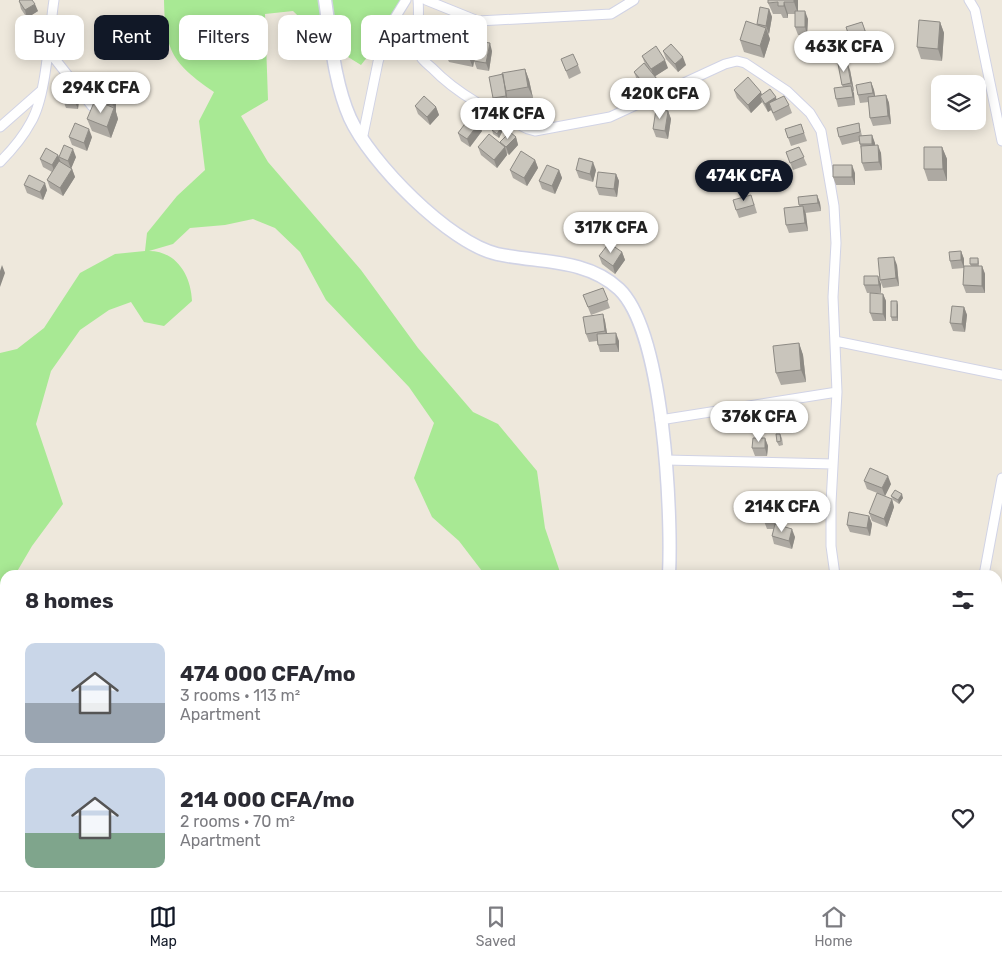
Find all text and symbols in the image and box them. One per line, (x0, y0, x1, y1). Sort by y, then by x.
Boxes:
chip: Buy (15, 15, 84, 60)
chip: Rent (94, 15, 169, 60)
chip: Filters (179, 15, 268, 60)
chip: New (278, 15, 351, 60)
chip: Apartment (361, 15, 487, 60)
pin: 463K CFA (792, 30, 896, 73)
text: 463K CFA (805, 37, 883, 56)
pin: 294K CFA (49, 72, 153, 114)
map controls (931, 75, 986, 130)
button: layers (931, 75, 986, 130)
text: 294K CFA (62, 78, 140, 97)
pin: 420K CFA (608, 78, 712, 120)
text: 420K CFA (621, 84, 699, 103)
pin: 174K CFA (456, 98, 560, 140)
text: 174K CFA (471, 104, 545, 123)
pin: 474K CFA (692, 160, 796, 202)
text: 474K CFA (706, 166, 782, 185)
pin: 317K CFA (559, 212, 663, 254)
text: 317K CFA (574, 218, 648, 237)
pin: 376K CFA (707, 400, 811, 443)
text: 376K CFA (721, 407, 797, 426)
pin: 214K CFA (730, 490, 834, 533)
text: 214K CFA (744, 497, 820, 516)
icon: filters (949, 586, 977, 614)
text: 8 homes (25, 588, 114, 613)
text: 474 000 CFA/mo (180, 661, 356, 686)
icon: home (65, 663, 125, 723)
icon: heart (949, 679, 977, 707)
text: 3 rooms · 113 m² (180, 686, 300, 705)
text: Apartment (180, 705, 260, 724)
text: 214 000 CFA/mo (180, 787, 355, 812)
icon: home (65, 788, 125, 848)
icon: heart (949, 804, 977, 832)
text: 2 rooms · 70 m² (180, 812, 295, 831)
text: Apartment (180, 831, 260, 850)
tab: Map (149, 903, 177, 950)
tab: Saved (476, 903, 516, 950)
tab: Home (814, 903, 853, 950)

